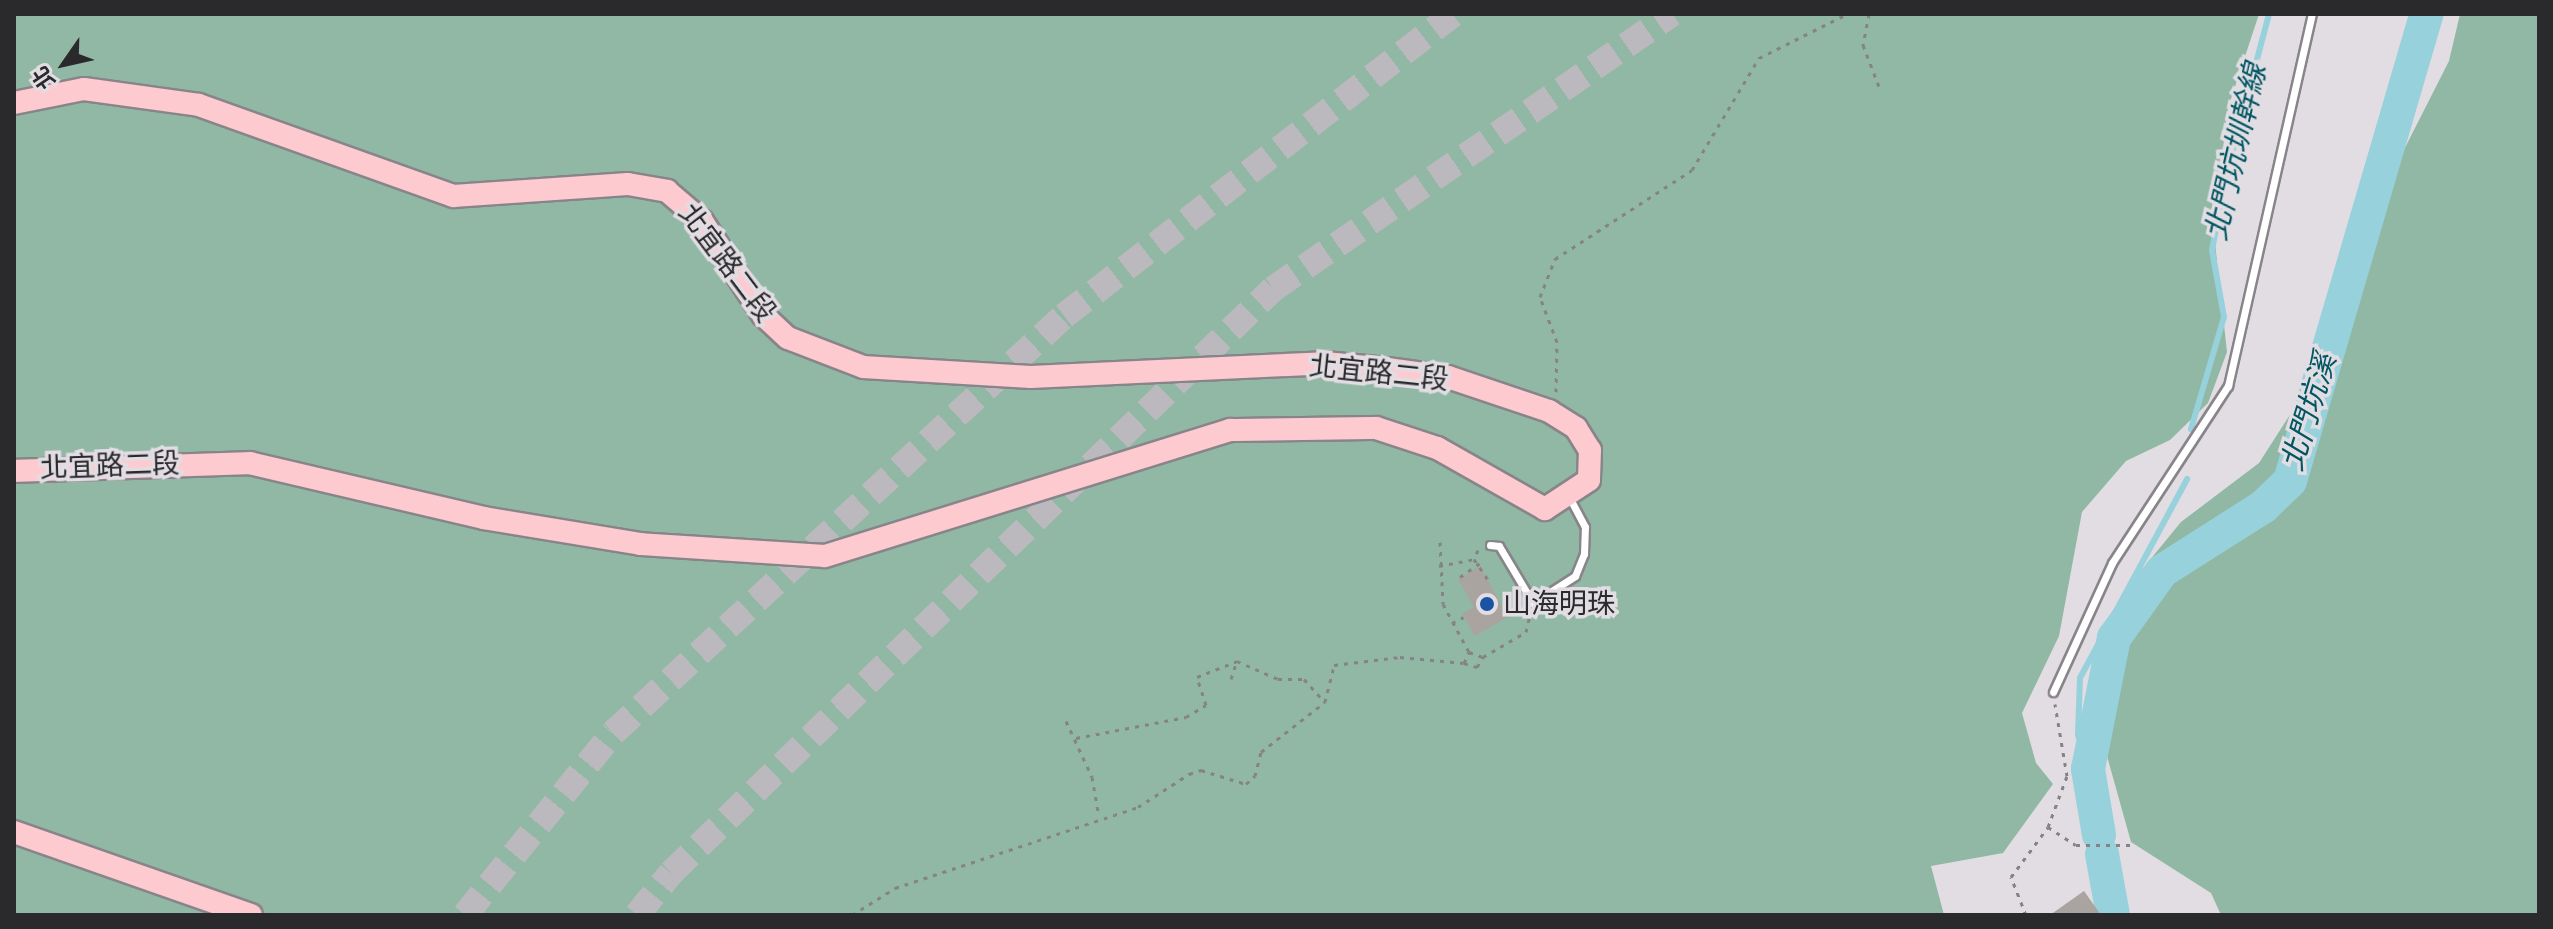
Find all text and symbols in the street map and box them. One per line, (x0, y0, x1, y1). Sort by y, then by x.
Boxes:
north arrow (24, 24, 104, 104)
water label: 北門坑圳幹線 (2198, 60, 2274, 244)
text: 北 (26, 61, 61, 94)
street label: 北宜路二段 (671, 197, 783, 329)
street label: 北宜路二段 (1308, 349, 1450, 397)
water label: 北門坑溪 (2274, 349, 2344, 475)
street label: 北宜路二段 (39, 447, 181, 485)
place label: 山海明珠 (1503, 587, 1615, 621)
marker: 山海明珠 (1478, 595, 1496, 613)

